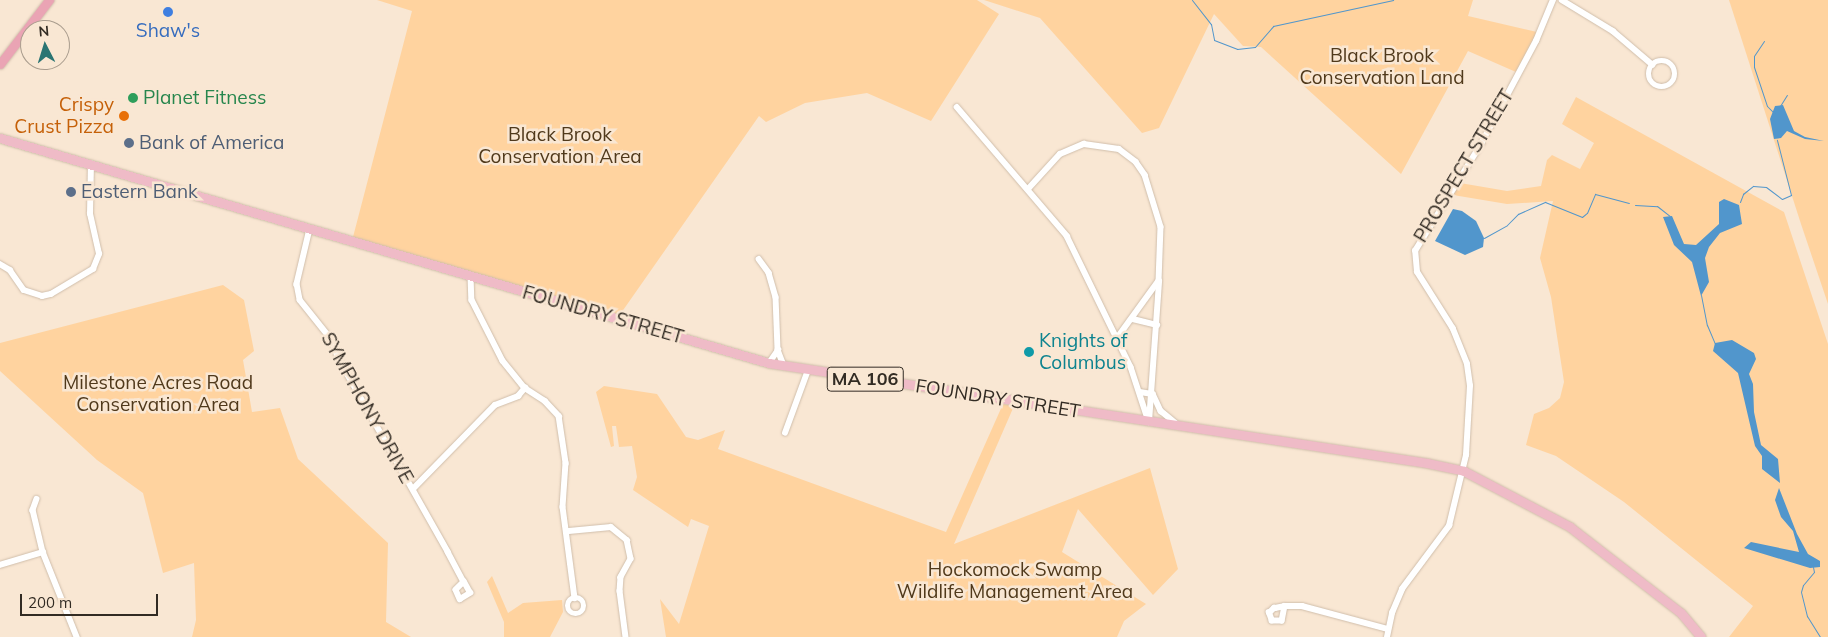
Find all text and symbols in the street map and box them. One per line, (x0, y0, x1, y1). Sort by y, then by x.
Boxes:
marker: Shaw's (162, 6, 174, 18)
north arrow (20, 20, 70, 70)
place label: Shaw's (136, 20, 200, 42)
text: N (38, 22, 50, 40)
park label: Black Brook Conservation Land (1299, 45, 1465, 89)
street label: PROSPECT STREET (1409, 85, 1519, 247)
place label: Planet Fitness (143, 87, 267, 109)
marker: Planet Fitness (127, 92, 139, 104)
place label: Crispy Crust Pizza (14, 94, 114, 138)
marker: Crispy Crust Pizza (118, 110, 130, 122)
park label: Black Brook Conservation Area (478, 124, 642, 168)
place label: Bank of America (139, 132, 284, 154)
marker: Bank of America (123, 137, 135, 149)
place label: Eastern Bank (81, 181, 198, 203)
marker: Eastern Bank (65, 186, 77, 198)
street label: FOUNDRY STREET (520, 281, 686, 349)
street label: SYMPHONY DRIVE (316, 329, 418, 487)
place label: Knights of Columbus (1039, 330, 1128, 374)
marker: Knights of Columbus (1023, 346, 1035, 358)
road number: MA 106 (826, 364, 904, 394)
park label: Milestone Acres Road Conservation Area (63, 372, 253, 416)
street label: FOUNDRY STREET (914, 375, 1082, 423)
park label: Hockomock Swamp Wildlife Management Area (897, 559, 1133, 603)
scale bar (22, 584, 160, 616)
text: 200 m (28, 593, 72, 612)

